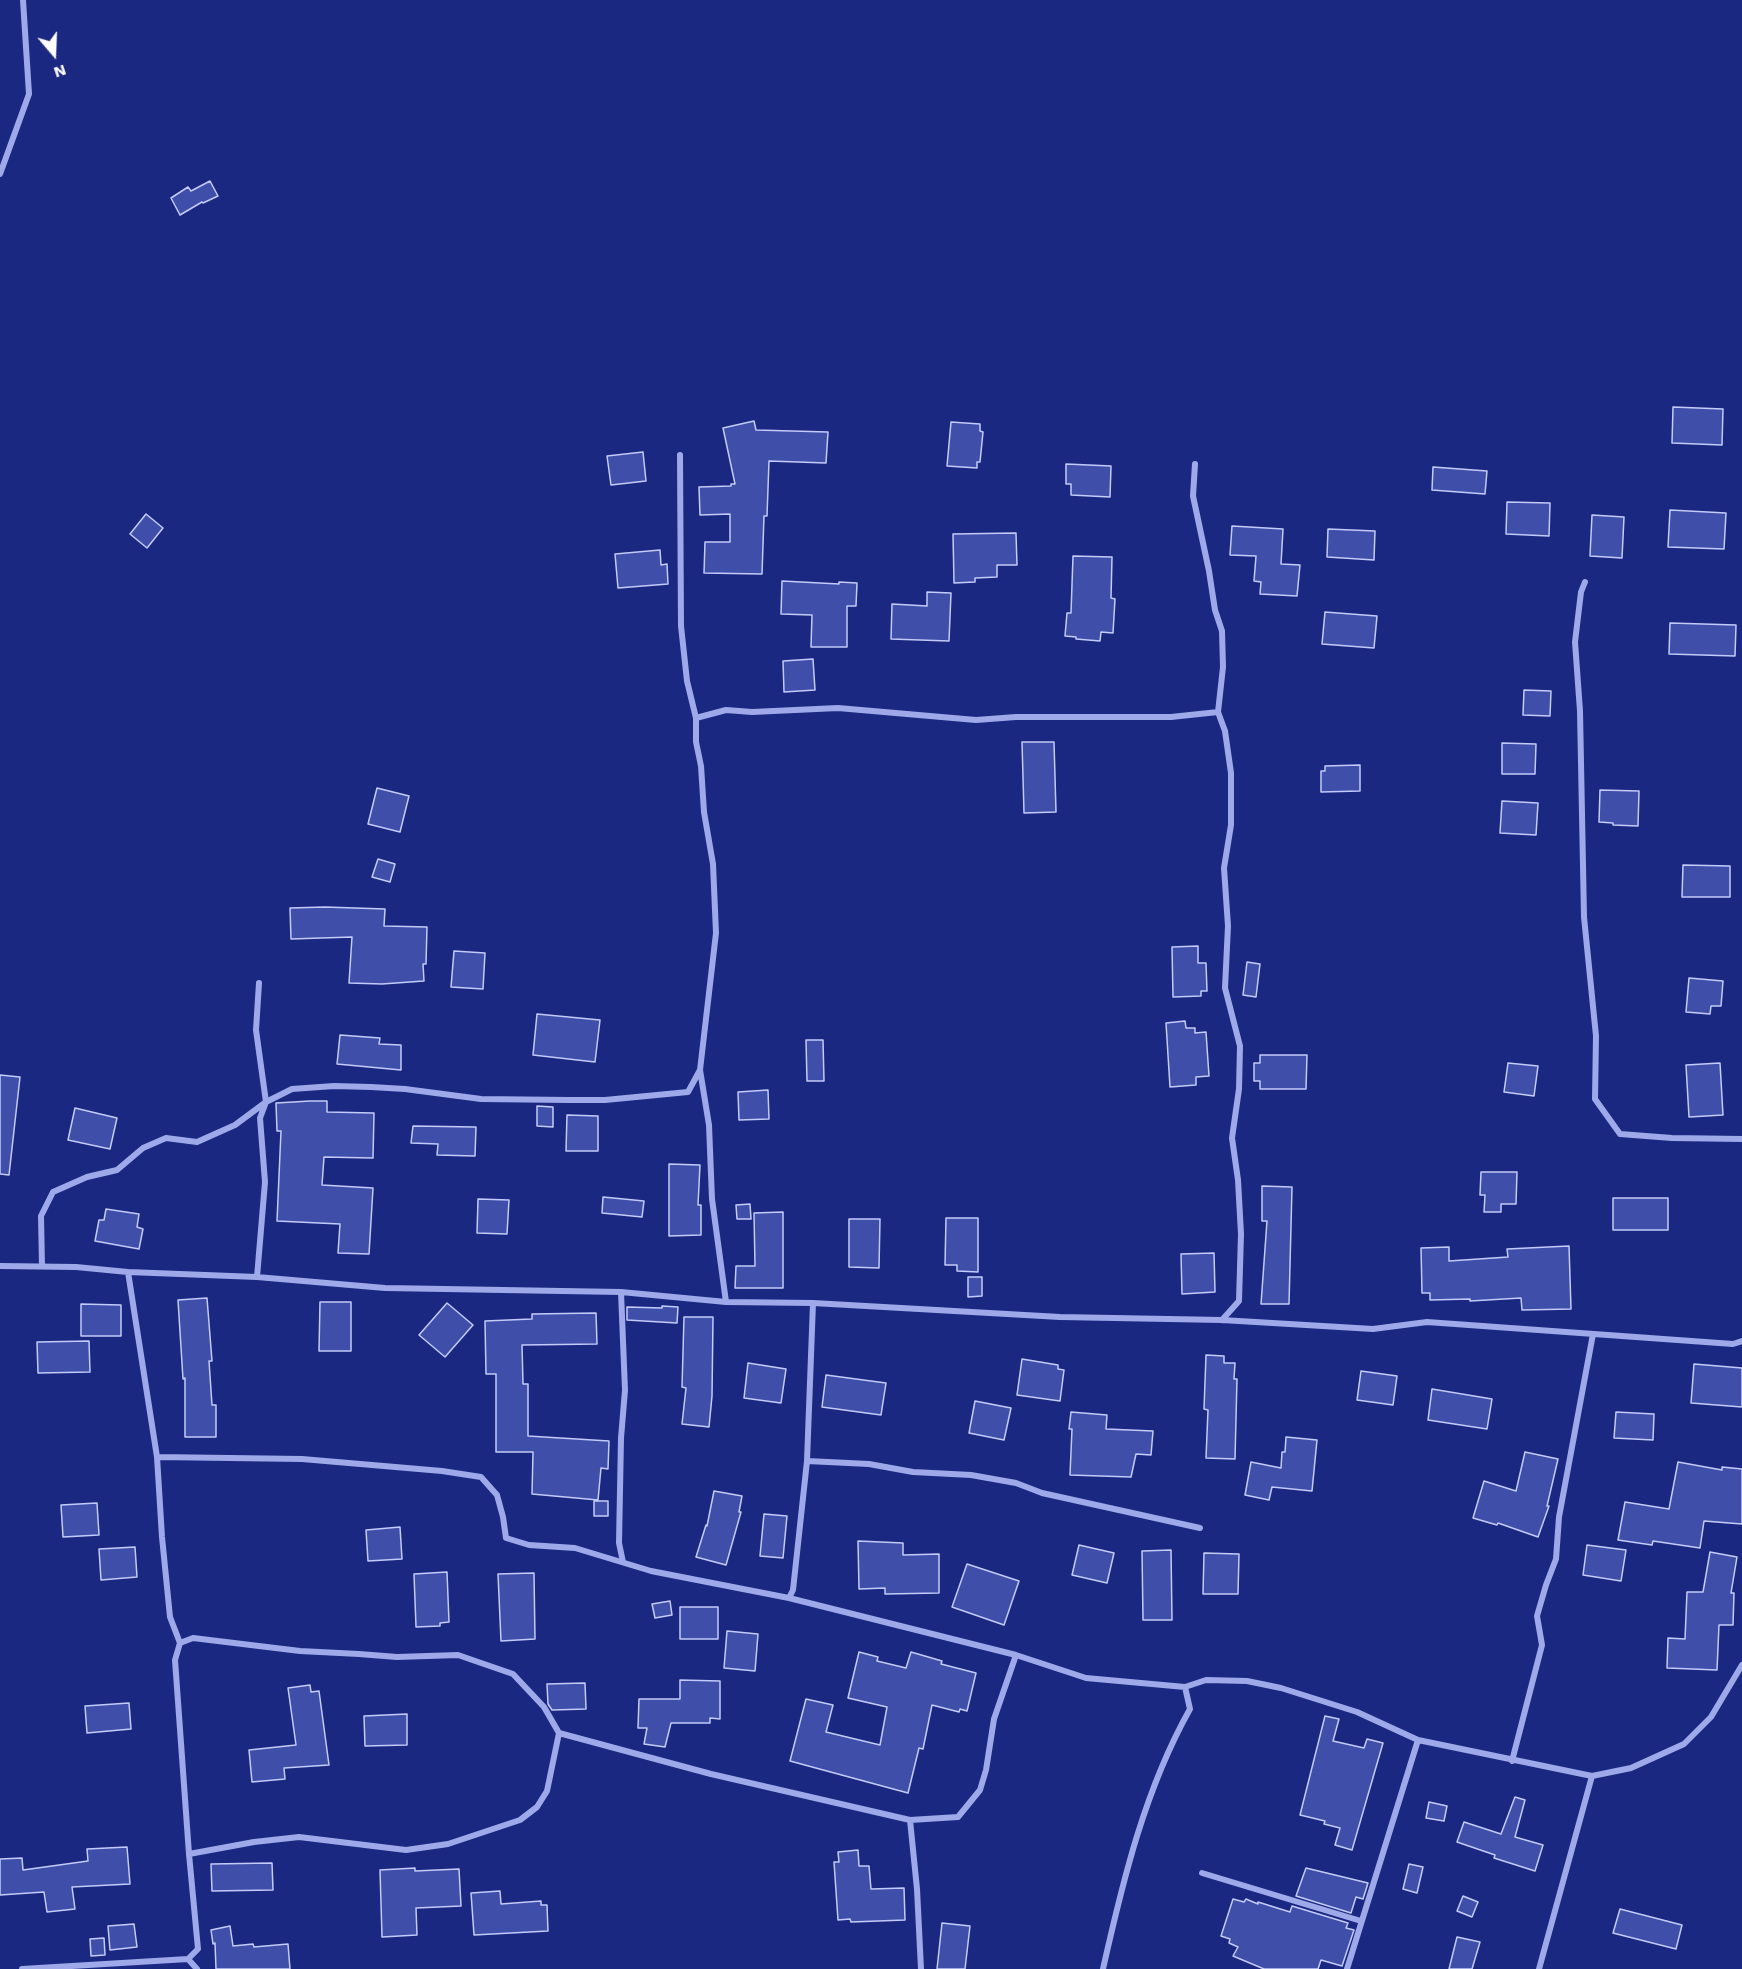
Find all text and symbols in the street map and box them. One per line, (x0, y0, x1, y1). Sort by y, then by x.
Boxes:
north arrow (24, 24, 84, 84)
text: N (51, 61, 69, 82)

